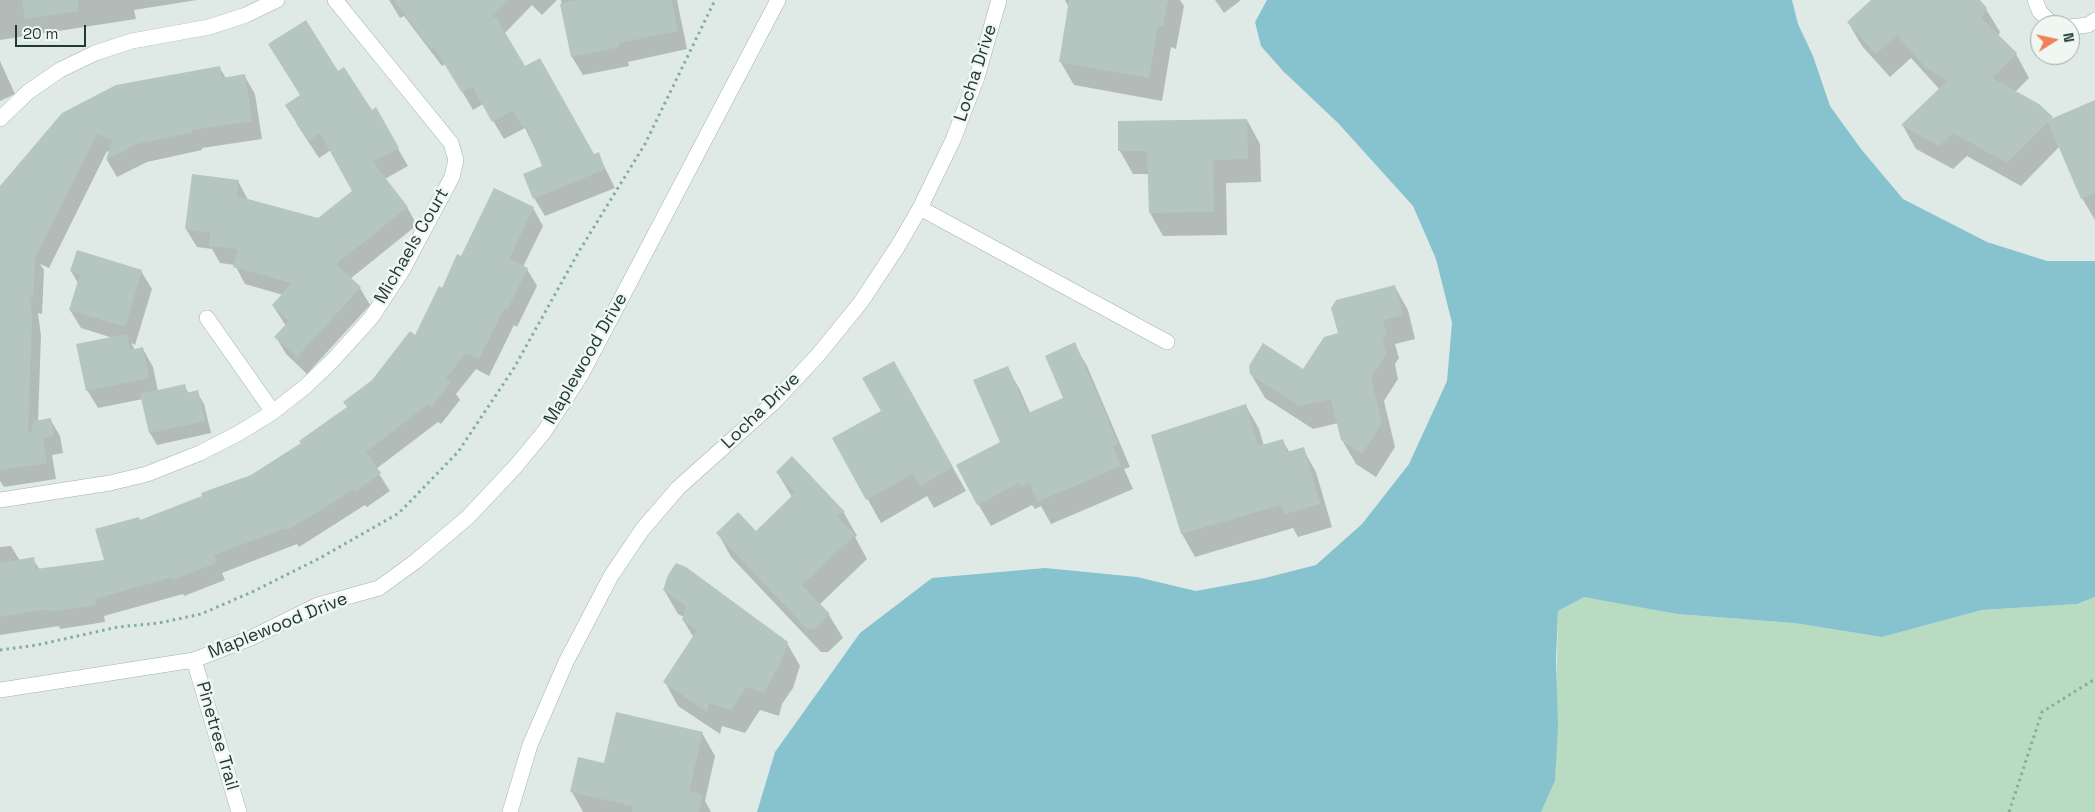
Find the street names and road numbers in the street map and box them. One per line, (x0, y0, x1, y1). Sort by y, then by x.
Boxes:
street label: Locha Drive (950, 22, 1002, 124)
street label: Michaels Court (370, 184, 454, 308)
street label: Maplewood Drive (540, 289, 632, 429)
street label: Locha Drive (717, 368, 805, 454)
street label: Maplewood Drive (205, 588, 351, 664)
street label: Pinetree Trail (191, 679, 243, 793)

